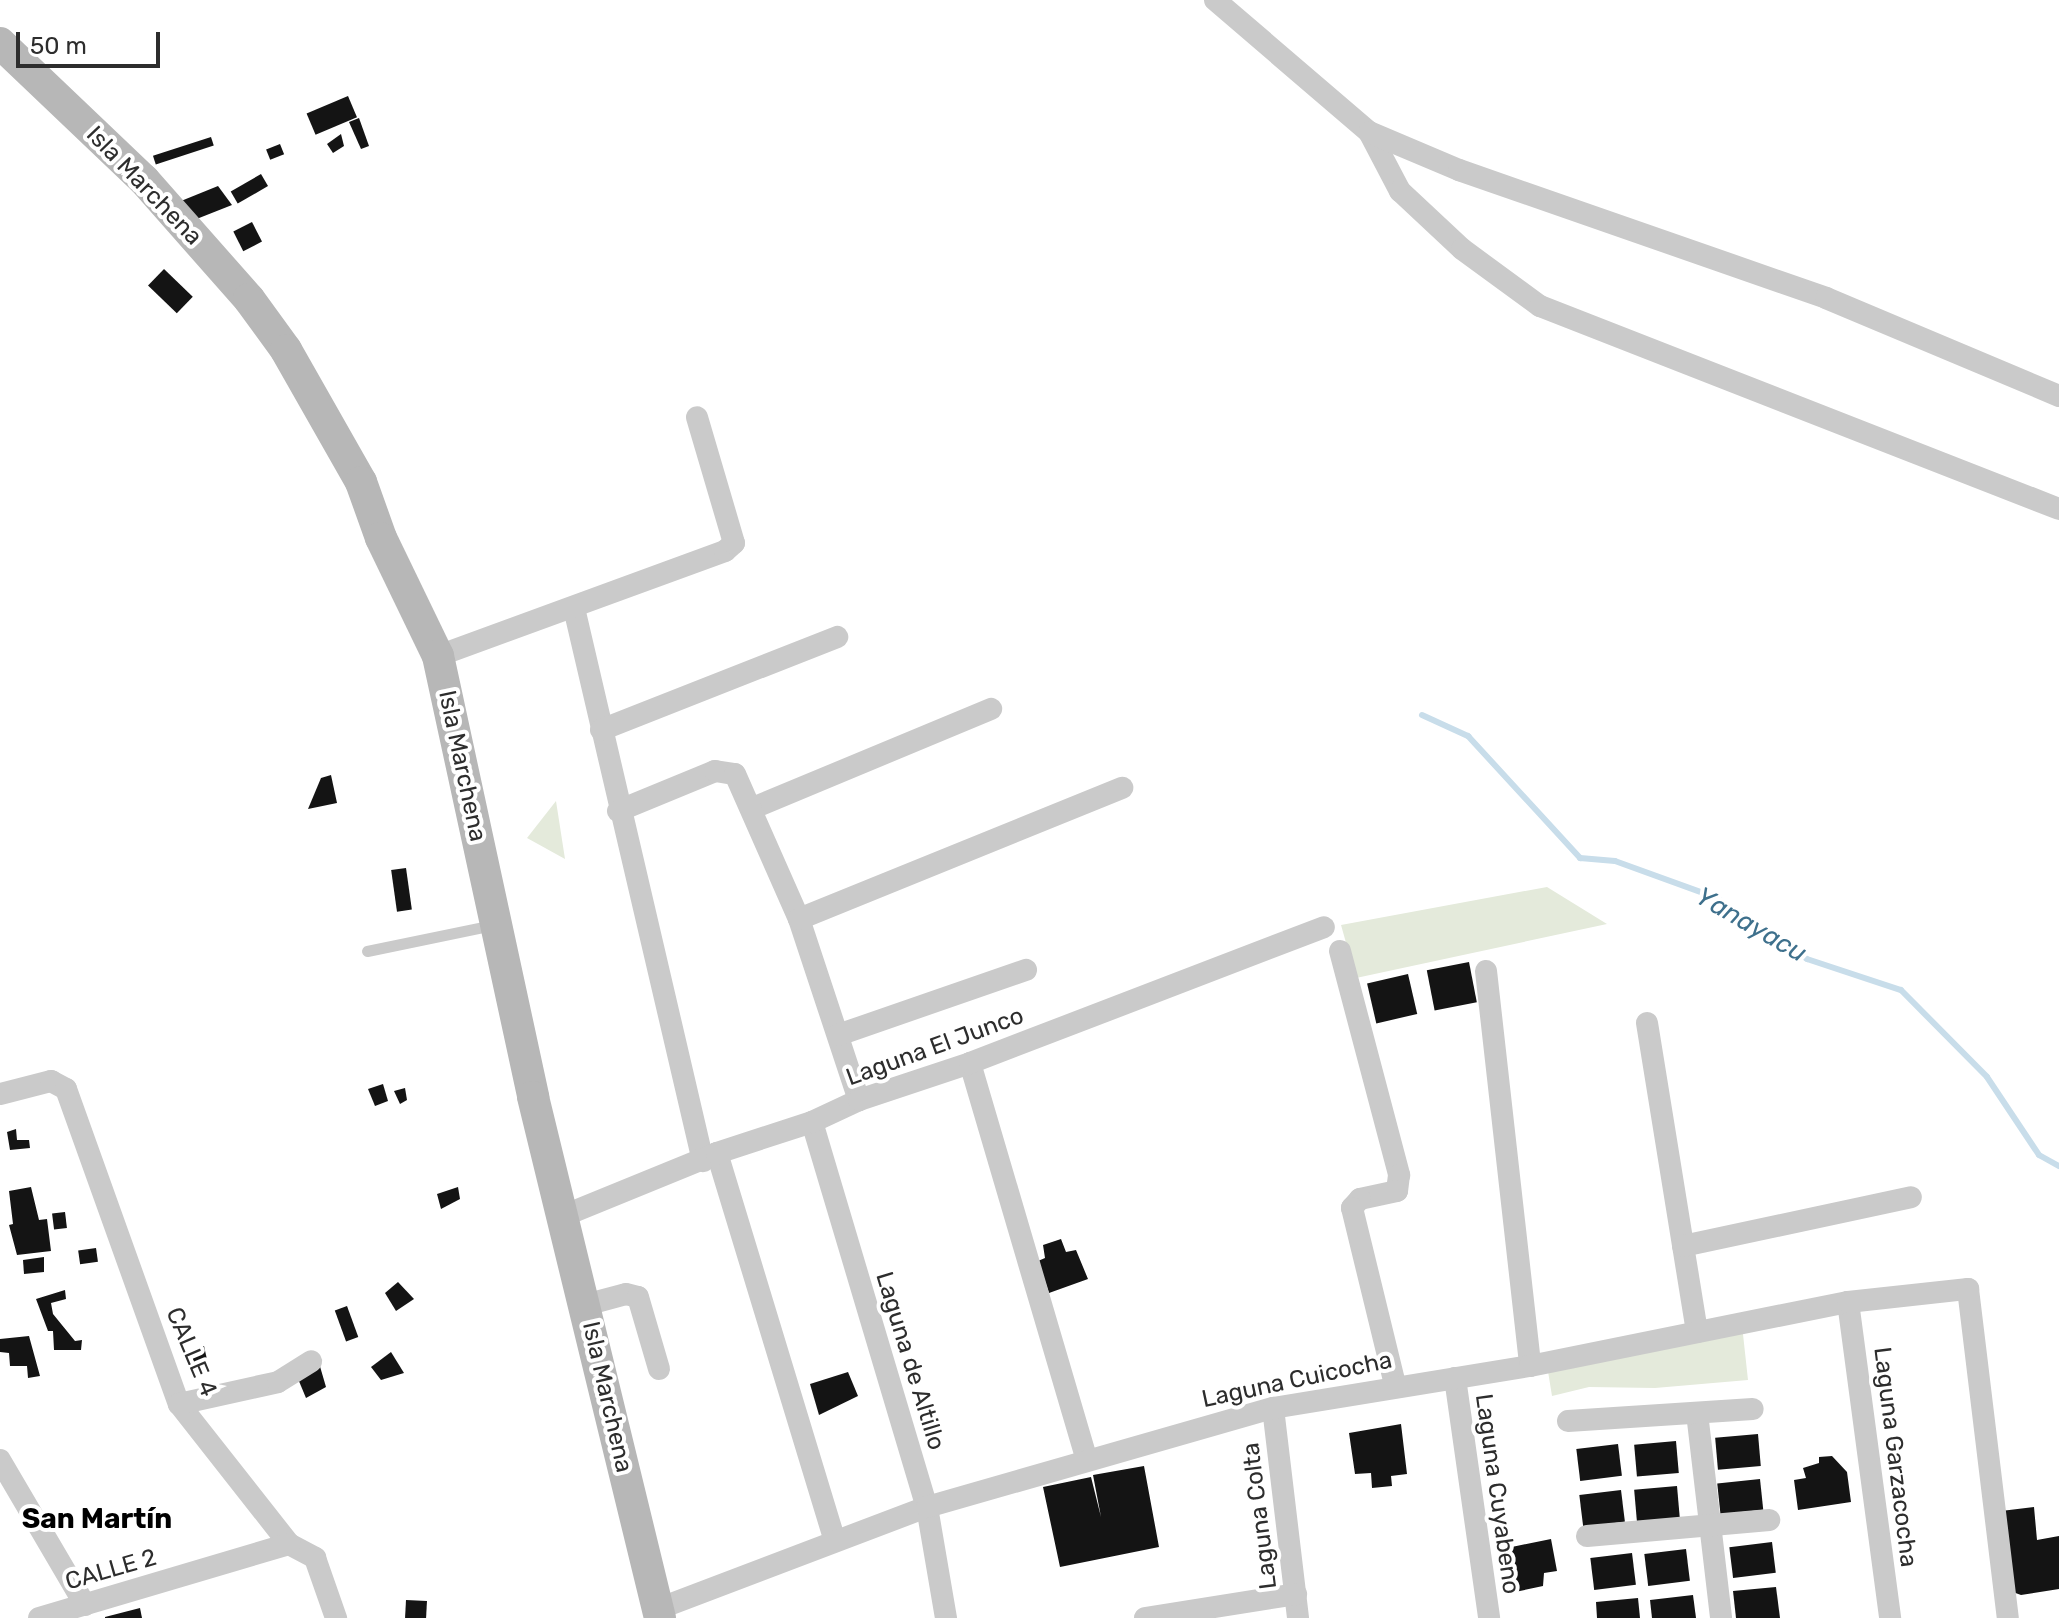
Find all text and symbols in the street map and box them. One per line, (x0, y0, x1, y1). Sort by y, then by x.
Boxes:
scale bar (20, 16, 164, 66)
text: 50 m (30, 32, 87, 60)
street label: Isla Marchena (80, 121, 208, 251)
street label: Isla Marchena (432, 688, 492, 844)
water label: Yanayacu (1690, 881, 1812, 969)
street label: Laguna El Junco (842, 1002, 1028, 1092)
street label: Laguna de Altillo (869, 1268, 951, 1454)
street label: CALLE 4 (159, 1303, 223, 1401)
street label: Isla Marchena (576, 1319, 638, 1475)
street label: Laguna Garzacocha (1867, 1345, 1923, 1569)
street label: Laguna Cuicocha (1199, 1346, 1395, 1414)
street label: Laguna Cuyabeno (1469, 1392, 1525, 1596)
street label: Laguna Colta (1237, 1441, 1283, 1591)
district label: San Martín (22, 1502, 172, 1536)
street label: CALLE 2 (62, 1543, 160, 1597)

